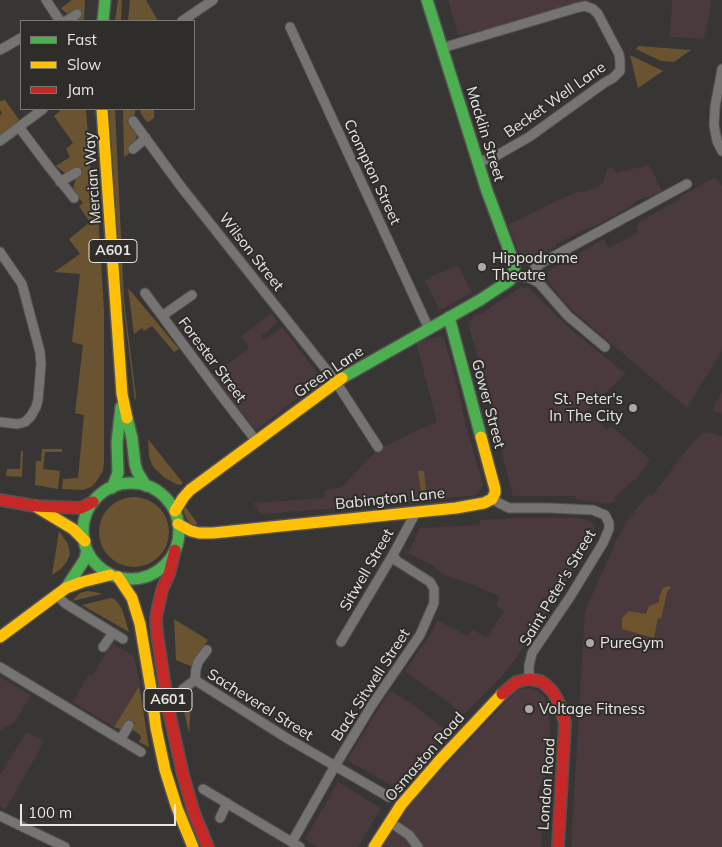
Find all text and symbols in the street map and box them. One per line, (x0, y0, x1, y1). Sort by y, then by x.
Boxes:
legend (20, 20, 195, 110)
text: Fast (67, 30, 97, 49)
text: Slow (67, 55, 101, 74)
street label: Becket Well Lane (501, 58, 609, 142)
text: Jam (67, 80, 94, 99)
street label: Macklin Street (462, 84, 508, 184)
street label: Crompton Street (340, 116, 404, 228)
street label: Mercian Way (81, 132, 105, 224)
street label: Wilson Street (215, 209, 287, 295)
road number: A601 (89, 240, 137, 262)
place label: Hippodrome Theatre (492, 249, 578, 284)
marker: Hippodrome Theatre (476, 261, 488, 273)
street label: Forester Street (174, 314, 250, 406)
street label: Green Lane (291, 342, 367, 402)
street label: Gower Street (467, 358, 509, 450)
place label: St. Peter's In The City (549, 390, 623, 425)
marker: St. Peter's In The City (627, 402, 639, 414)
street label: Babington Lane (334, 484, 446, 514)
street label: Sitwell Street (336, 526, 398, 614)
street label: Saint Peter's Street (516, 527, 600, 649)
street label: Back Sitwell Street (328, 626, 414, 744)
place label: PureGym (600, 634, 664, 652)
marker: PureGym (584, 637, 596, 649)
street label: Sacheverel Street (204, 665, 316, 745)
road number: A601 (144, 688, 192, 712)
place label: Voltage Fitness (539, 700, 645, 718)
marker: Voltage Fitness (523, 703, 535, 715)
street label: Osmaston Road (382, 709, 468, 805)
street label: London Road (535, 737, 559, 831)
scale bar (22, 794, 179, 826)
text: 100 m (28, 803, 72, 822)

